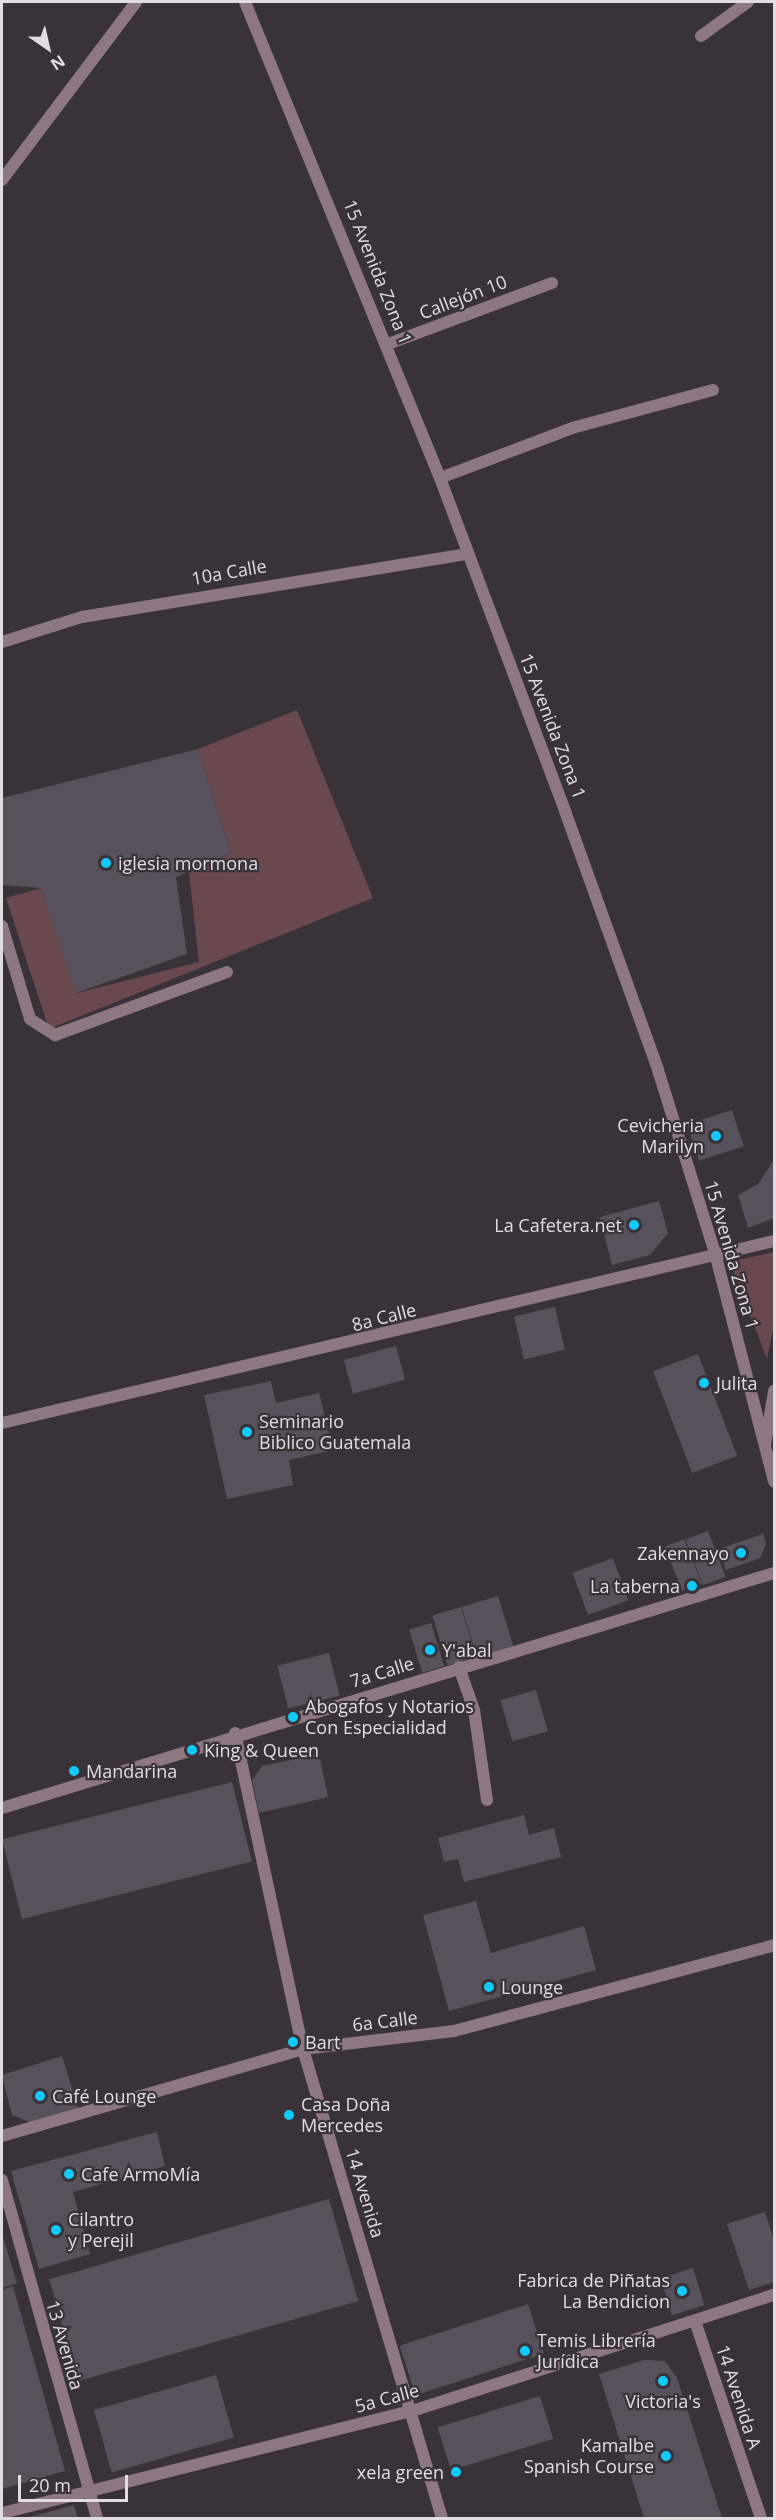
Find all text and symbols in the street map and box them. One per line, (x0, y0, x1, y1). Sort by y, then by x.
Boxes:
north arrow (18, 18, 78, 78)
text: N (47, 50, 70, 76)
street label: 15 Avenida Zona 1 (339, 196, 417, 348)
street label: Callejón 10 (416, 270, 510, 324)
street label: 10a Calle (190, 555, 268, 589)
street label: 15 Avenida Zona 1 (515, 650, 591, 802)
place label: iglesia mormona (118, 852, 258, 874)
marker: iglesia mormona (99, 856, 113, 870)
place label: Cevicheria Marilyn (617, 1115, 704, 1158)
marker: Cevicheria Marilyn (709, 1129, 723, 1143)
street label: 15 Avenida Zona 1 (700, 1178, 764, 1332)
place label: La Cafetera.net (494, 1214, 622, 1236)
marker: La Cafetera.net (627, 1218, 641, 1232)
street label: 8a Calle (350, 1299, 418, 1335)
place label: Julita (716, 1372, 757, 1394)
marker: Julita (697, 1376, 711, 1390)
place label: Seminario Biblico Guatemala (259, 1411, 411, 1454)
marker: Seminario Biblico Guatemala (240, 1425, 254, 1439)
place label: Zakennayo (637, 1542, 729, 1564)
marker: Zakennayo (734, 1546, 748, 1560)
place label: La taberna (590, 1575, 680, 1597)
marker: La taberna (685, 1579, 699, 1593)
place label: Y'abal (442, 1639, 492, 1661)
marker: Y'abal (423, 1643, 437, 1657)
street label: 7a Calle (348, 1652, 416, 1692)
place label: Abogafos y Notarios Con Especialidad (305, 1696, 474, 1738)
marker: Abogafos y Notarios Con Especialidad (286, 1710, 300, 1724)
place label: King & Queen (204, 1739, 319, 1761)
marker: King & Queen (185, 1743, 199, 1757)
place label: Mandarina (86, 1760, 177, 1782)
marker: Mandarina (67, 1764, 81, 1778)
place label: Lounge (501, 1976, 563, 1998)
marker: Lounge (482, 1980, 496, 1994)
street label: 6a Calle (351, 2006, 419, 2036)
place label: Bart (305, 2031, 340, 2053)
marker: Bart (286, 2035, 300, 2049)
place label: Café Lounge (52, 2085, 156, 2107)
marker: Café Lounge (33, 2089, 47, 2103)
place label: Casa Doña Mercedes (301, 2094, 391, 2136)
marker: Casa Doña Mercedes (282, 2108, 296, 2122)
street label: 14 Avenida (341, 2146, 389, 2240)
place label: Cafe ArmoMía (81, 2163, 200, 2185)
marker: Cafe ArmoMía (62, 2167, 76, 2181)
place label: Cilantro y Perejil (68, 2209, 134, 2252)
marker: Cilantro y Perejil (49, 2223, 63, 2237)
place label: Fabrica de Piñatas La Bendicion (517, 2270, 670, 2312)
marker: Fabrica de Piñatas La Bendicion (675, 2284, 689, 2298)
street label: 13 Avenida (42, 2298, 88, 2392)
place label: Temis Librería Jurídica (537, 2330, 656, 2372)
street label: 14 Avenida A (712, 2342, 766, 2452)
marker: Temis Librería Jurídica (518, 2344, 532, 2358)
marker: Victoria's (656, 2374, 670, 2388)
street label: 5a Calle (353, 2379, 421, 2417)
place label: Victoria's (625, 2390, 701, 2412)
place label: Kamalbe Spanish Course (524, 2435, 654, 2478)
marker: Kamalbe Spanish Course (659, 2449, 673, 2463)
place label: xela green (357, 2461, 444, 2483)
scale bar (21, 2463, 130, 2501)
marker: xela green (449, 2465, 463, 2479)
text: 20 m (29, 2473, 71, 2497)

